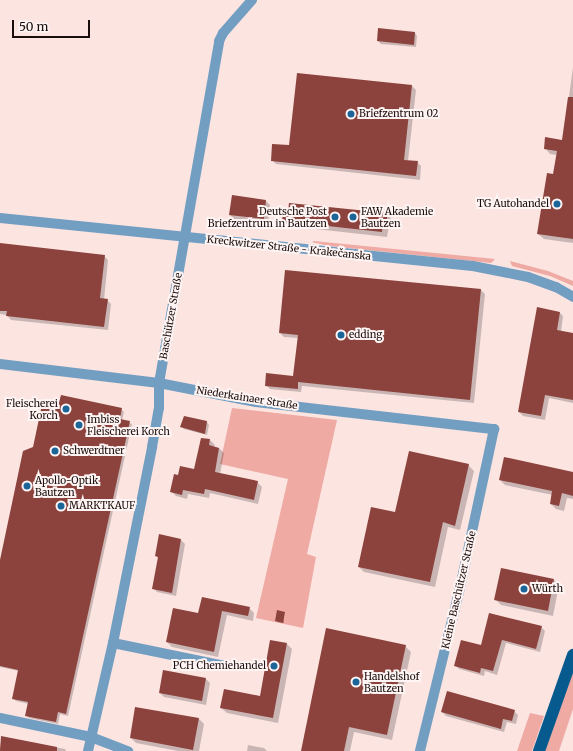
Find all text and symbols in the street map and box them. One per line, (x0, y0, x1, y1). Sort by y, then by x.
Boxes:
scale bar (14, 12, 92, 38)
text: 50 m (19, 19, 48, 34)
place label: Briefzentrum 02 (359, 108, 439, 120)
marker: Briefzentrum 02 (346, 109, 356, 119)
place label: TG Autohandel (477, 198, 549, 210)
marker: TG Autohandel (552, 199, 562, 209)
place label: Deutsche Post Briefzentrum in Bautzen (208, 205, 327, 228)
place label: FAW Akademie Bautzen (361, 205, 433, 228)
marker: Deutsche Post Briefzentrum in Bautzen (330, 212, 340, 222)
marker: FAW Akademie Bautzen (348, 212, 358, 222)
street label: Kreckwitzer Straße - Krakečanska (206, 233, 372, 263)
street label: Baschützer Straße (157, 272, 185, 360)
place label: edding (349, 329, 382, 341)
marker: edding (336, 330, 346, 340)
street label: Niederkainaer Straße (196, 384, 298, 412)
place label: Fleischerei Korch (6, 397, 58, 420)
marker: Fleischerei Korch (61, 404, 71, 414)
place label: Imbiss Fleischerei Korch (87, 413, 170, 436)
marker: Imbiss Fleischerei Korch (74, 420, 84, 430)
place label: Schwerdtner (63, 445, 125, 457)
marker: Schwerdtner (50, 446, 60, 456)
place label: Apollo-Optik Bautzen (35, 474, 98, 498)
marker: Apollo-Optik Bautzen (22, 481, 32, 491)
place label: MARKTKAUF (69, 500, 135, 512)
marker: MARKTKAUF (56, 501, 66, 511)
street label: Kleine Baschützer Straße (440, 530, 478, 650)
place label: Würth (532, 583, 563, 595)
marker: Würth (519, 584, 529, 594)
place label: PCH Chemiehandel (173, 660, 266, 672)
marker: PCH Chemiehandel (269, 661, 279, 671)
place label: Handelshof Bautzen (364, 670, 419, 694)
marker: Handelshof Bautzen (351, 677, 361, 687)

